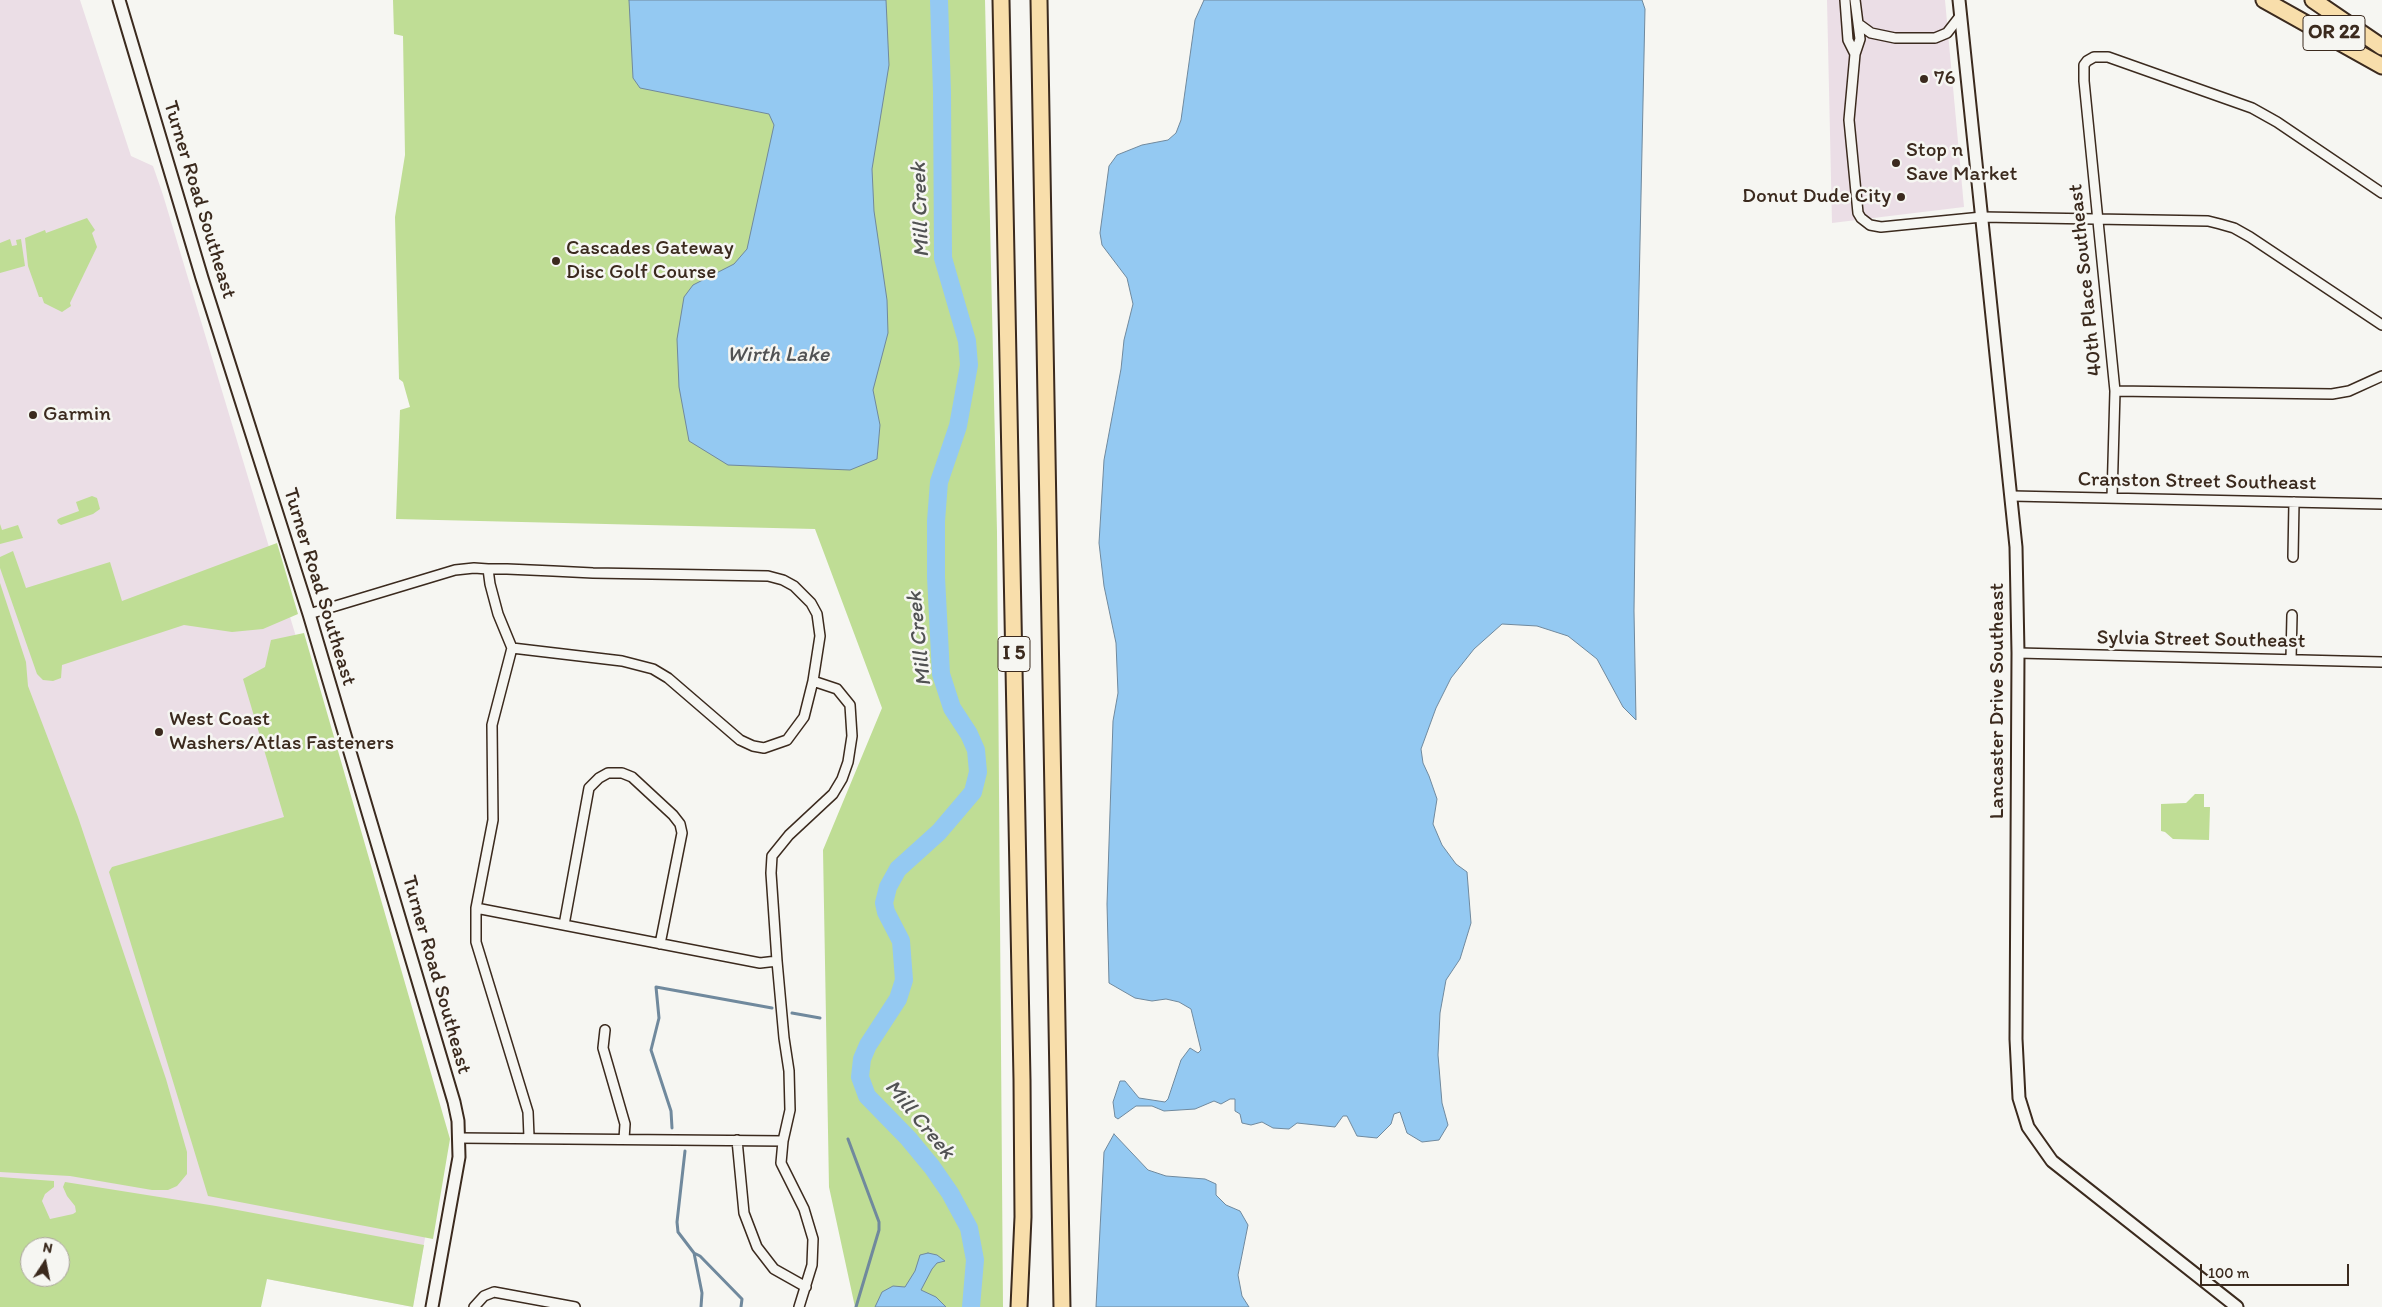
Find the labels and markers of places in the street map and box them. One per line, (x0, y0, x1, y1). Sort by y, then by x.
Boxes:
place label: 76 (1934, 66, 1956, 92)
marker: 76 (1918, 73, 1930, 85)
place label: Stop n Save Market (1906, 138, 2017, 188)
marker: Stop n Save Market (1890, 157, 1902, 169)
place label: Donut Dude City (1742, 184, 1891, 210)
marker: Donut Dude City (1895, 191, 1907, 203)
place label: Cascades Gateway Disc Golf Course (566, 236, 734, 286)
marker: Cascades Gateway Disc Golf Course (550, 255, 562, 267)
place label: Garmin (43, 402, 111, 428)
marker: Garmin (27, 409, 39, 421)
place label: West Coast Washers/Atlas Fasteners (169, 707, 394, 757)
marker: West Coast Washers/Atlas Fasteners (153, 726, 165, 738)

